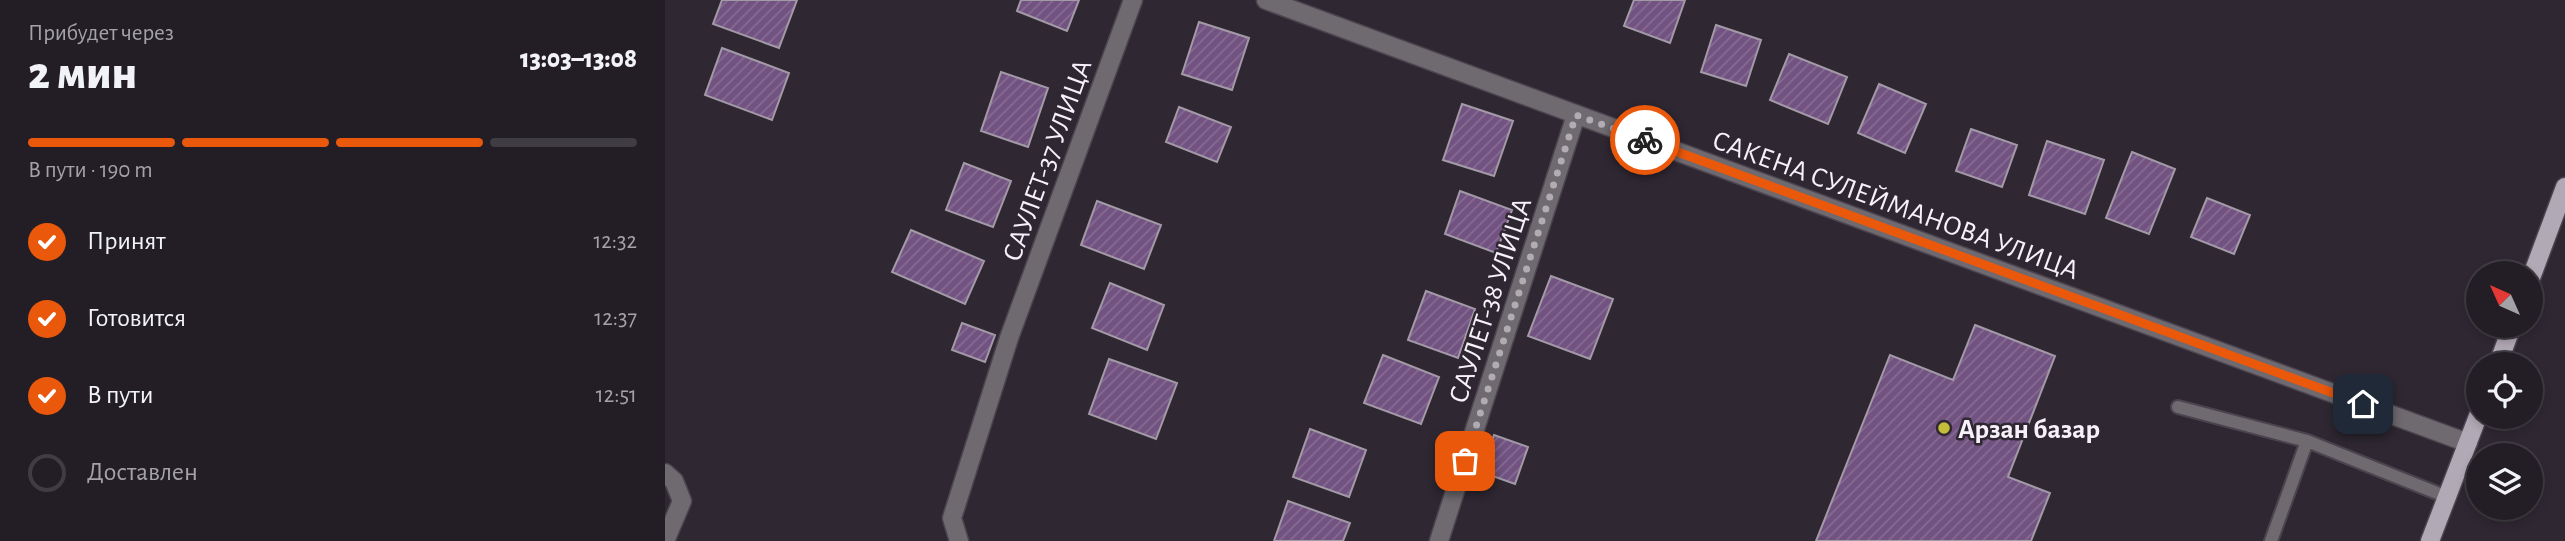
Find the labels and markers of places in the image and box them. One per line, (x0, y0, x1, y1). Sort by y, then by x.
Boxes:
pin (2333, 374, 2393, 434)
place label: Арзан базар (1958, 416, 2100, 444)
marker: Арзан базар (1936, 420, 1952, 436)
pin (1435, 431, 1495, 491)

